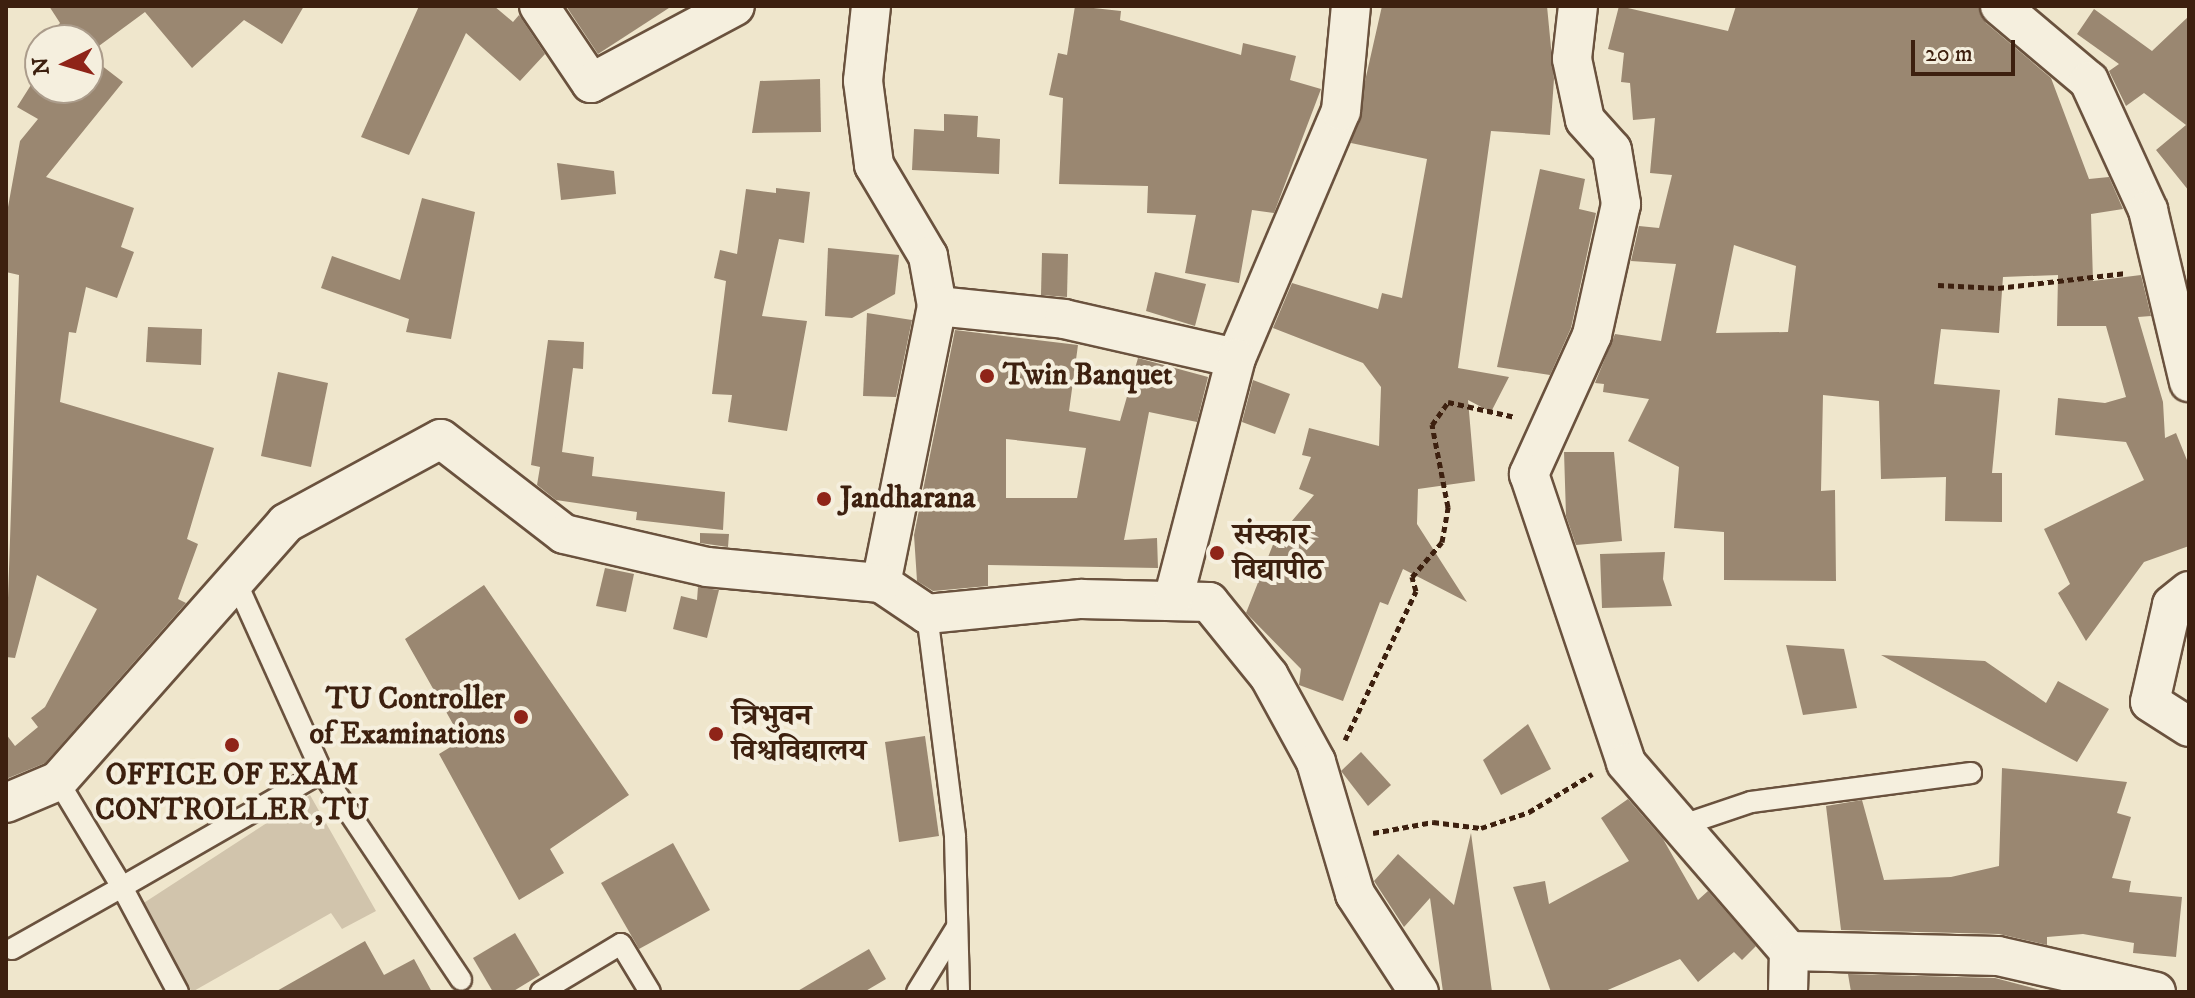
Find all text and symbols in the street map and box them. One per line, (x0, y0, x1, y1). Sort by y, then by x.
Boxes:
north arrow (24, 24, 104, 104)
scale bar (1915, 24, 2019, 74)
text: 20 m (1925, 39, 1973, 69)
text: N (27, 56, 56, 76)
place label: Twin Banquet (1003, 358, 1173, 394)
marker: Twin Banquet (978, 367, 996, 385)
place label: Jandharana (840, 481, 975, 517)
marker: Jandharana (815, 490, 833, 508)
place label: संस्कार विद्यापीठ (1233, 518, 1323, 588)
marker: संस्कार विद्यापीठ (1208, 544, 1226, 562)
place label: TU Controller of Examinations (309, 682, 505, 752)
place label: त्रिभुवन विश्वविद्यालय (732, 699, 866, 770)
marker: TU Controller of Examinations (512, 708, 530, 726)
marker: त्रिभुवन विश्वविद्यालय (707, 725, 725, 743)
marker: OFFICE OF EXAM CONTROLLER ,TU (223, 736, 241, 754)
place label: OFFICE OF EXAM CONTROLLER ,TU (95, 758, 369, 828)

